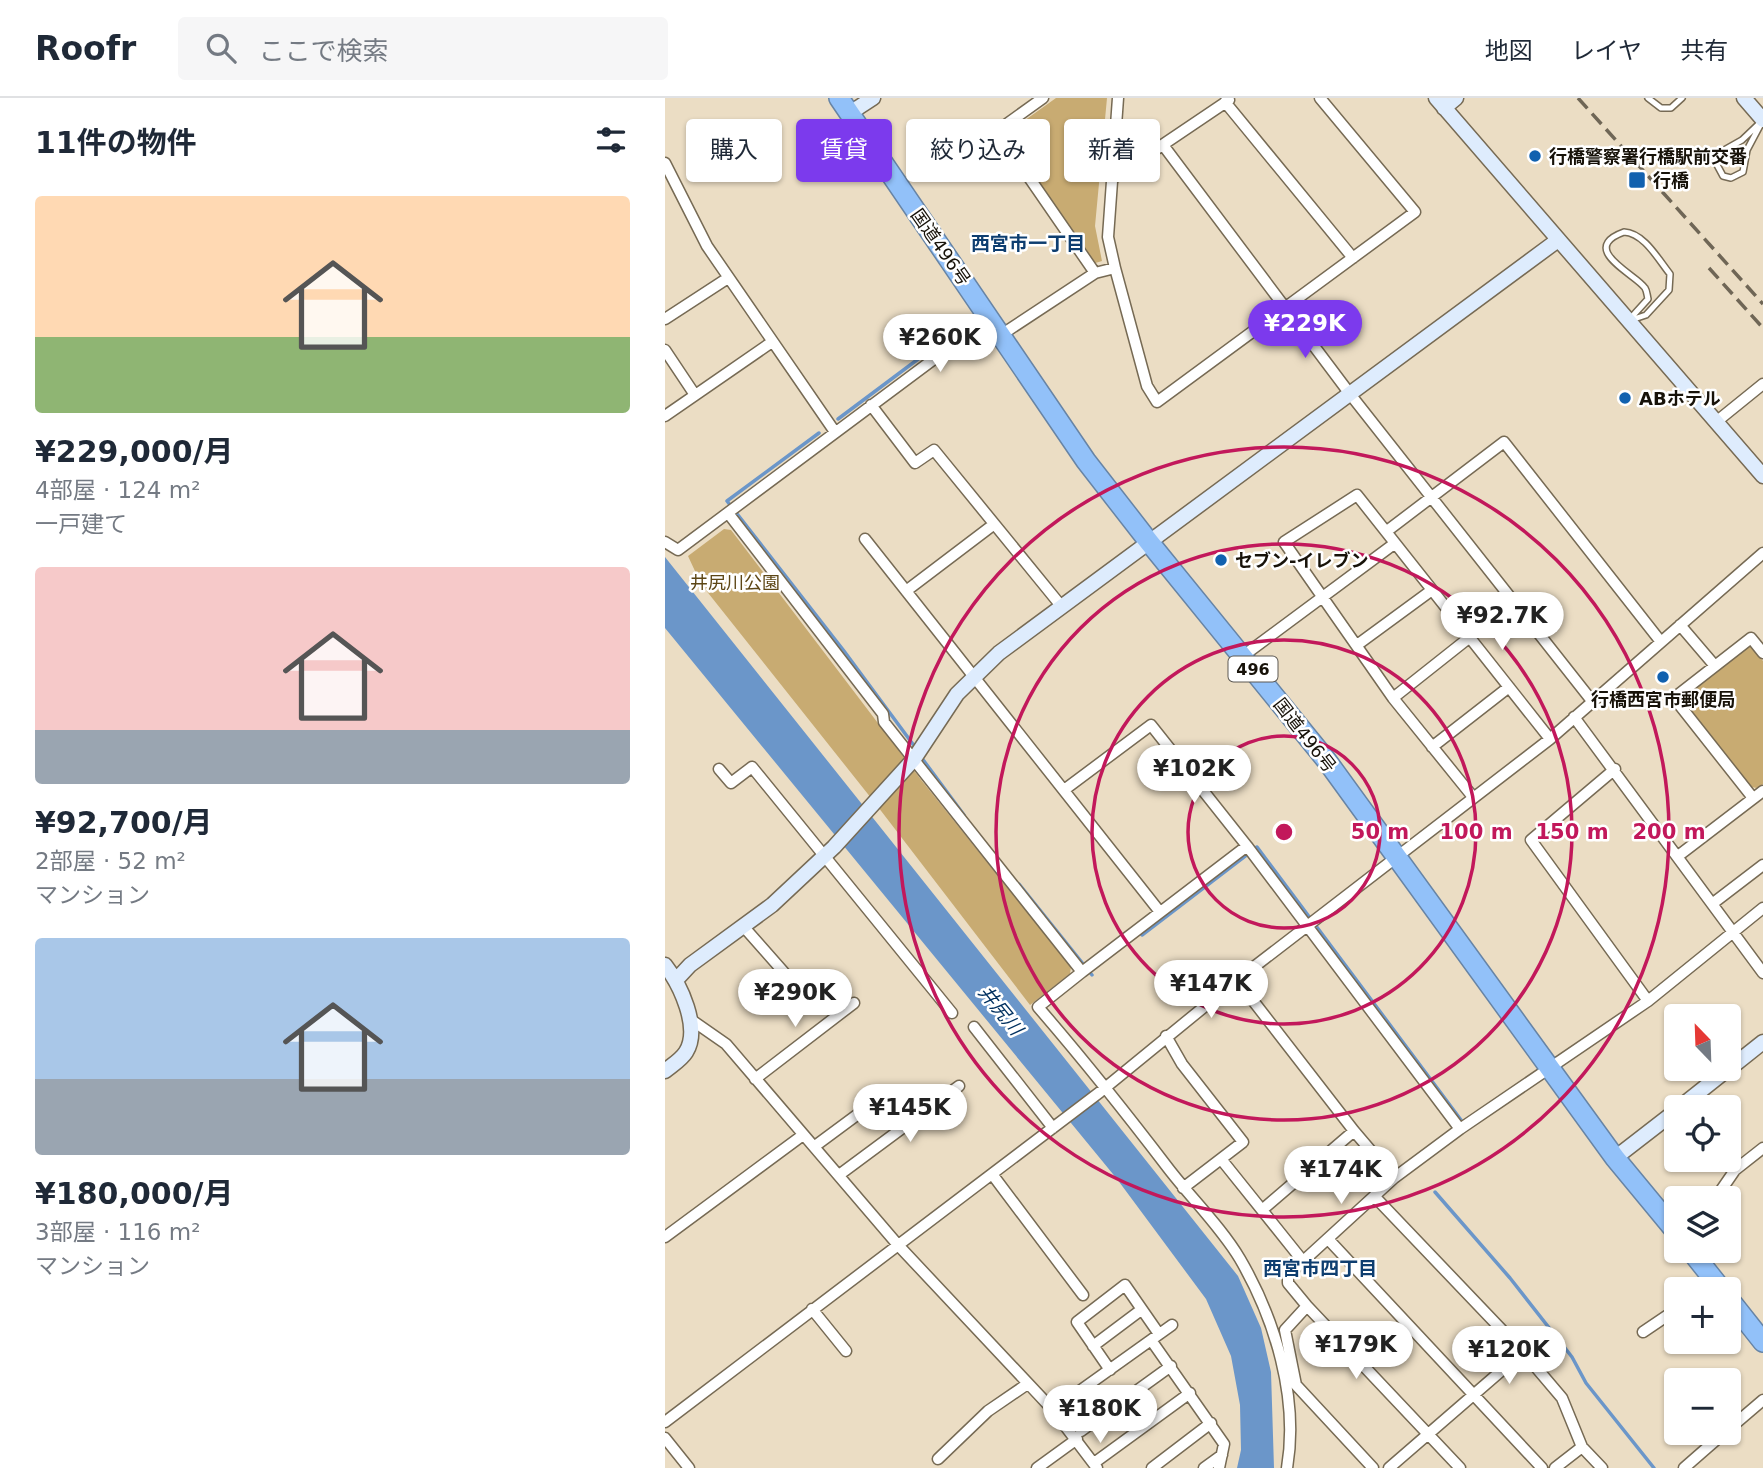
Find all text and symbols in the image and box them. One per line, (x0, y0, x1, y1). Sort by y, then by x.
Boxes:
search box (178, 17, 668, 80)
text: Roofr (35, 29, 136, 68)
icon: search (202, 29, 240, 67)
text: ここで検索 (258, 36, 388, 66)
text: 地図 (1485, 37, 1533, 65)
text: レイヤ (1571, 37, 1642, 65)
text: 共有 (1680, 37, 1728, 65)
chip: 購入 (686, 119, 782, 182)
chip: 賃貸 (796, 119, 892, 182)
chip: 絞り込み (906, 119, 1050, 182)
chip: 新着 (1064, 119, 1160, 182)
icon: filters (592, 121, 630, 159)
text: 11件の物件 (35, 125, 197, 160)
place label: 行橋警察署行橋駅前交番 (1549, 146, 1747, 167)
marker: 行橋警察署行橋駅前交番 (1527, 148, 1543, 164)
marker: 行橋 (1627, 170, 1647, 190)
place label: 行橋 (1653, 170, 1689, 191)
street label: 国道496号 (907, 205, 975, 289)
district label: 西宮市一丁目 (971, 232, 1085, 254)
icon: home (270, 242, 396, 368)
pin: ¥229K (1256, 300, 1354, 360)
text: ¥229K (1264, 310, 1346, 336)
pin: ¥260K (891, 314, 989, 374)
text: ¥260K (899, 324, 981, 350)
place label: ABホテル (1639, 388, 1721, 409)
marker: ABホテル (1617, 390, 1633, 406)
text: ¥229,000/月 (35, 434, 233, 469)
text: 4部屋 · 124 m² (35, 477, 200, 503)
text: 一戸建て (35, 511, 127, 537)
place label: セブン-イレブン (1235, 550, 1368, 571)
marker: セブン-イレブン (1213, 552, 1229, 568)
park label: 井尻川公園 (690, 572, 780, 593)
pin: ¥92.7K (1445, 592, 1559, 652)
text: ¥92.7K (1457, 602, 1547, 628)
icon: home (270, 613, 396, 739)
road number: 496 (1229, 656, 1277, 682)
marker: 行橋西宮市郵便局 (1655, 669, 1671, 685)
place label: 行橋西宮市郵便局 (1591, 689, 1735, 710)
street label: 国道496号 (1270, 694, 1340, 776)
pin: ¥102K (1145, 746, 1243, 805)
text: ¥102K (1153, 755, 1235, 781)
text: ¥92,700/月 (35, 805, 213, 840)
centre of rings (1272, 820, 1296, 844)
text: 50 m (1351, 820, 1409, 844)
text: 100 m (1439, 820, 1513, 844)
text: 150 m (1535, 820, 1609, 844)
text: 200 m (1632, 820, 1706, 844)
text: 2部屋 · 52 m² (35, 848, 186, 874)
text: マンション (35, 882, 150, 908)
pin: ¥147K (1162, 960, 1260, 1020)
pin: ¥290K (746, 970, 844, 1029)
text: ¥147K (1170, 970, 1252, 996)
text: ¥290K (754, 979, 836, 1005)
water label: 井尻川 (975, 981, 1029, 1041)
icon: home (270, 984, 396, 1110)
north arrow (1664, 1004, 1741, 1082)
map controls (1664, 1004, 1741, 1445)
pin: ¥145K (861, 1084, 959, 1144)
text: ¥145K (869, 1094, 951, 1120)
button: locate (1664, 1095, 1741, 1172)
pin: ¥174K (1292, 1146, 1390, 1206)
text: ¥174K (1300, 1156, 1382, 1182)
text: ¥180,000/月 (35, 1176, 233, 1211)
button: layers (1664, 1186, 1741, 1263)
text: 3部屋 · 116 m² (35, 1219, 200, 1245)
text: マンション (35, 1253, 150, 1279)
district label: 西宮市四丁目 (1263, 1257, 1377, 1279)
button: + (1664, 1277, 1741, 1354)
pin: ¥179K (1307, 1322, 1405, 1381)
pin: ¥120K (1460, 1326, 1558, 1386)
text: ¥179K (1315, 1331, 1397, 1357)
text: ¥120K (1468, 1336, 1550, 1362)
button: − (1664, 1368, 1741, 1445)
pin: ¥180K (1051, 1386, 1149, 1445)
text: ¥180K (1059, 1395, 1141, 1421)

